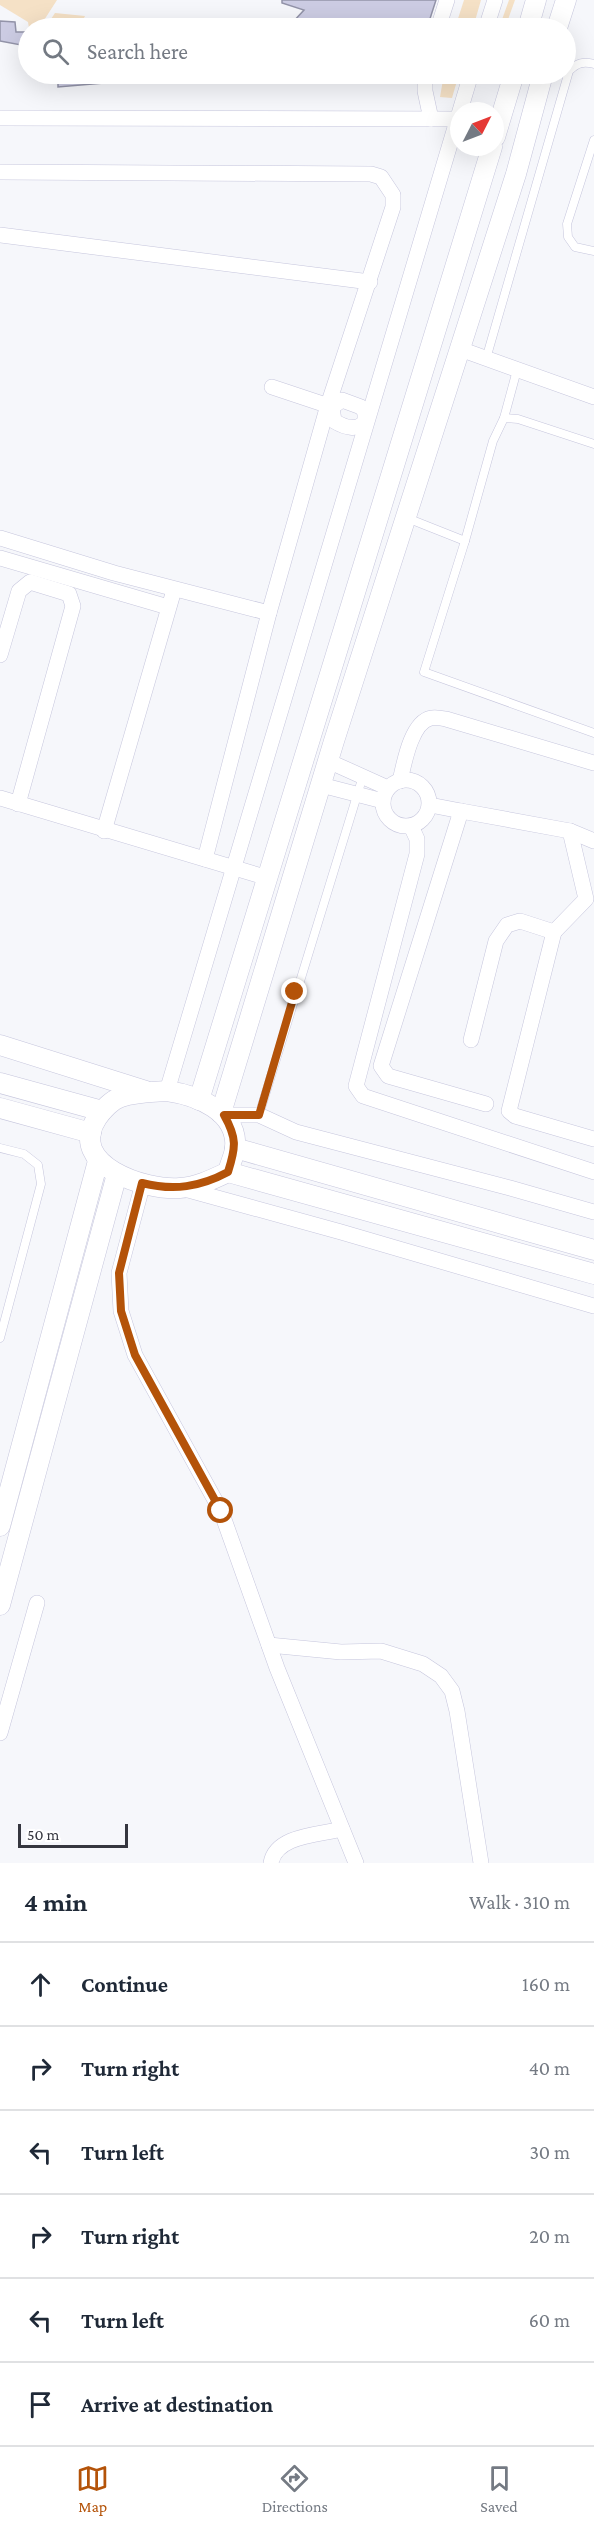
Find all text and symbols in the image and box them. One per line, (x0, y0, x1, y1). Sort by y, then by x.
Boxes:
search box (18, 18, 576, 84)
icon: search (39, 35, 72, 68)
text: Search here (87, 39, 188, 64)
north arrow (450, 102, 504, 156)
route end (281, 978, 307, 1004)
route start (207, 1497, 233, 1523)
scale bar (18, 1821, 128, 1848)
text: 50 m (27, 1826, 59, 1843)
text: 4 min (24, 1888, 88, 1917)
text: Walk · 310 m (469, 1891, 570, 1913)
icon: ahead (24, 1968, 57, 2001)
text: Continue (81, 1972, 168, 1997)
text: 160 m (522, 1973, 570, 1995)
icon: right (24, 2052, 57, 2085)
text: Turn right (81, 2056, 179, 2081)
text: 40 m (529, 2057, 570, 2079)
icon: left (24, 2136, 57, 2169)
text: Turn left (81, 2140, 164, 2165)
text: 30 m (529, 2141, 570, 2163)
icon: right (24, 2220, 57, 2253)
text: Turn right (81, 2224, 179, 2249)
text: 20 m (529, 2225, 570, 2247)
icon: left (24, 2304, 57, 2337)
text: Turn left (81, 2308, 164, 2333)
text: 60 m (529, 2309, 570, 2331)
icon: arrive (24, 2388, 57, 2421)
text: Arrive at destination (81, 2392, 273, 2417)
tab: Map (76, 2462, 109, 2515)
tab: Directions (262, 2462, 328, 2515)
tab: Saved (480, 2462, 518, 2515)

